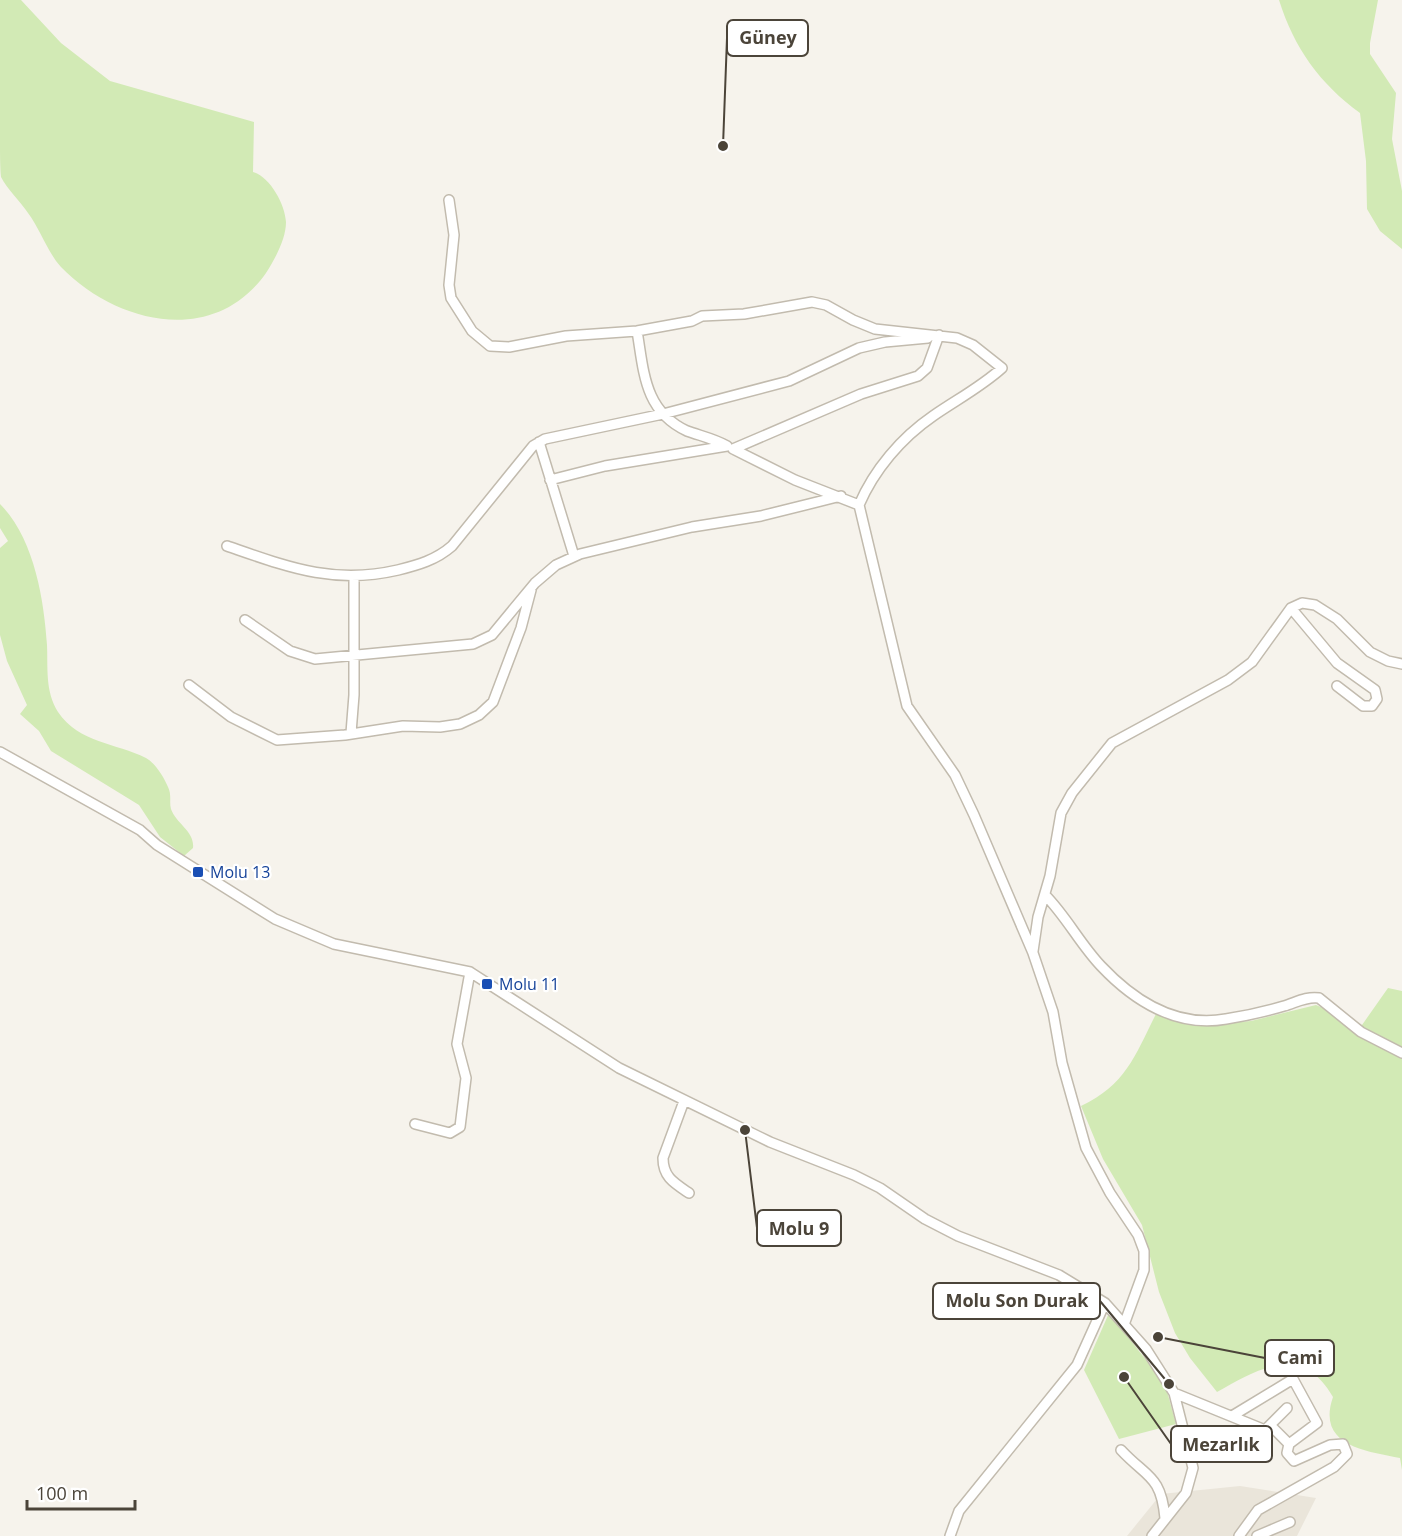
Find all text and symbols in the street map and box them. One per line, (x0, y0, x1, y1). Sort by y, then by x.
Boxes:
callout: Güney (727, 20, 808, 56)
text: Güney (739, 25, 798, 49)
place label: Molu 13 (210, 861, 270, 883)
marker: Molu 13 (191, 865, 205, 879)
place label: Molu 11 (499, 973, 559, 995)
marker: Molu 11 (480, 977, 494, 991)
callout: Molu 9 (757, 1210, 841, 1246)
text: Molu 9 (769, 1216, 829, 1240)
callout: Molu Son Durak (933, 1283, 1100, 1319)
text: Molu Son Durak (945, 1288, 1089, 1312)
callout: Cami (1265, 1340, 1334, 1376)
text: Cami (1277, 1345, 1323, 1369)
callout: Mezarlık (1171, 1426, 1272, 1462)
text: Mezarlık (1182, 1432, 1261, 1456)
scale bar (27, 1473, 135, 1511)
text: 100 m (36, 1481, 88, 1505)

